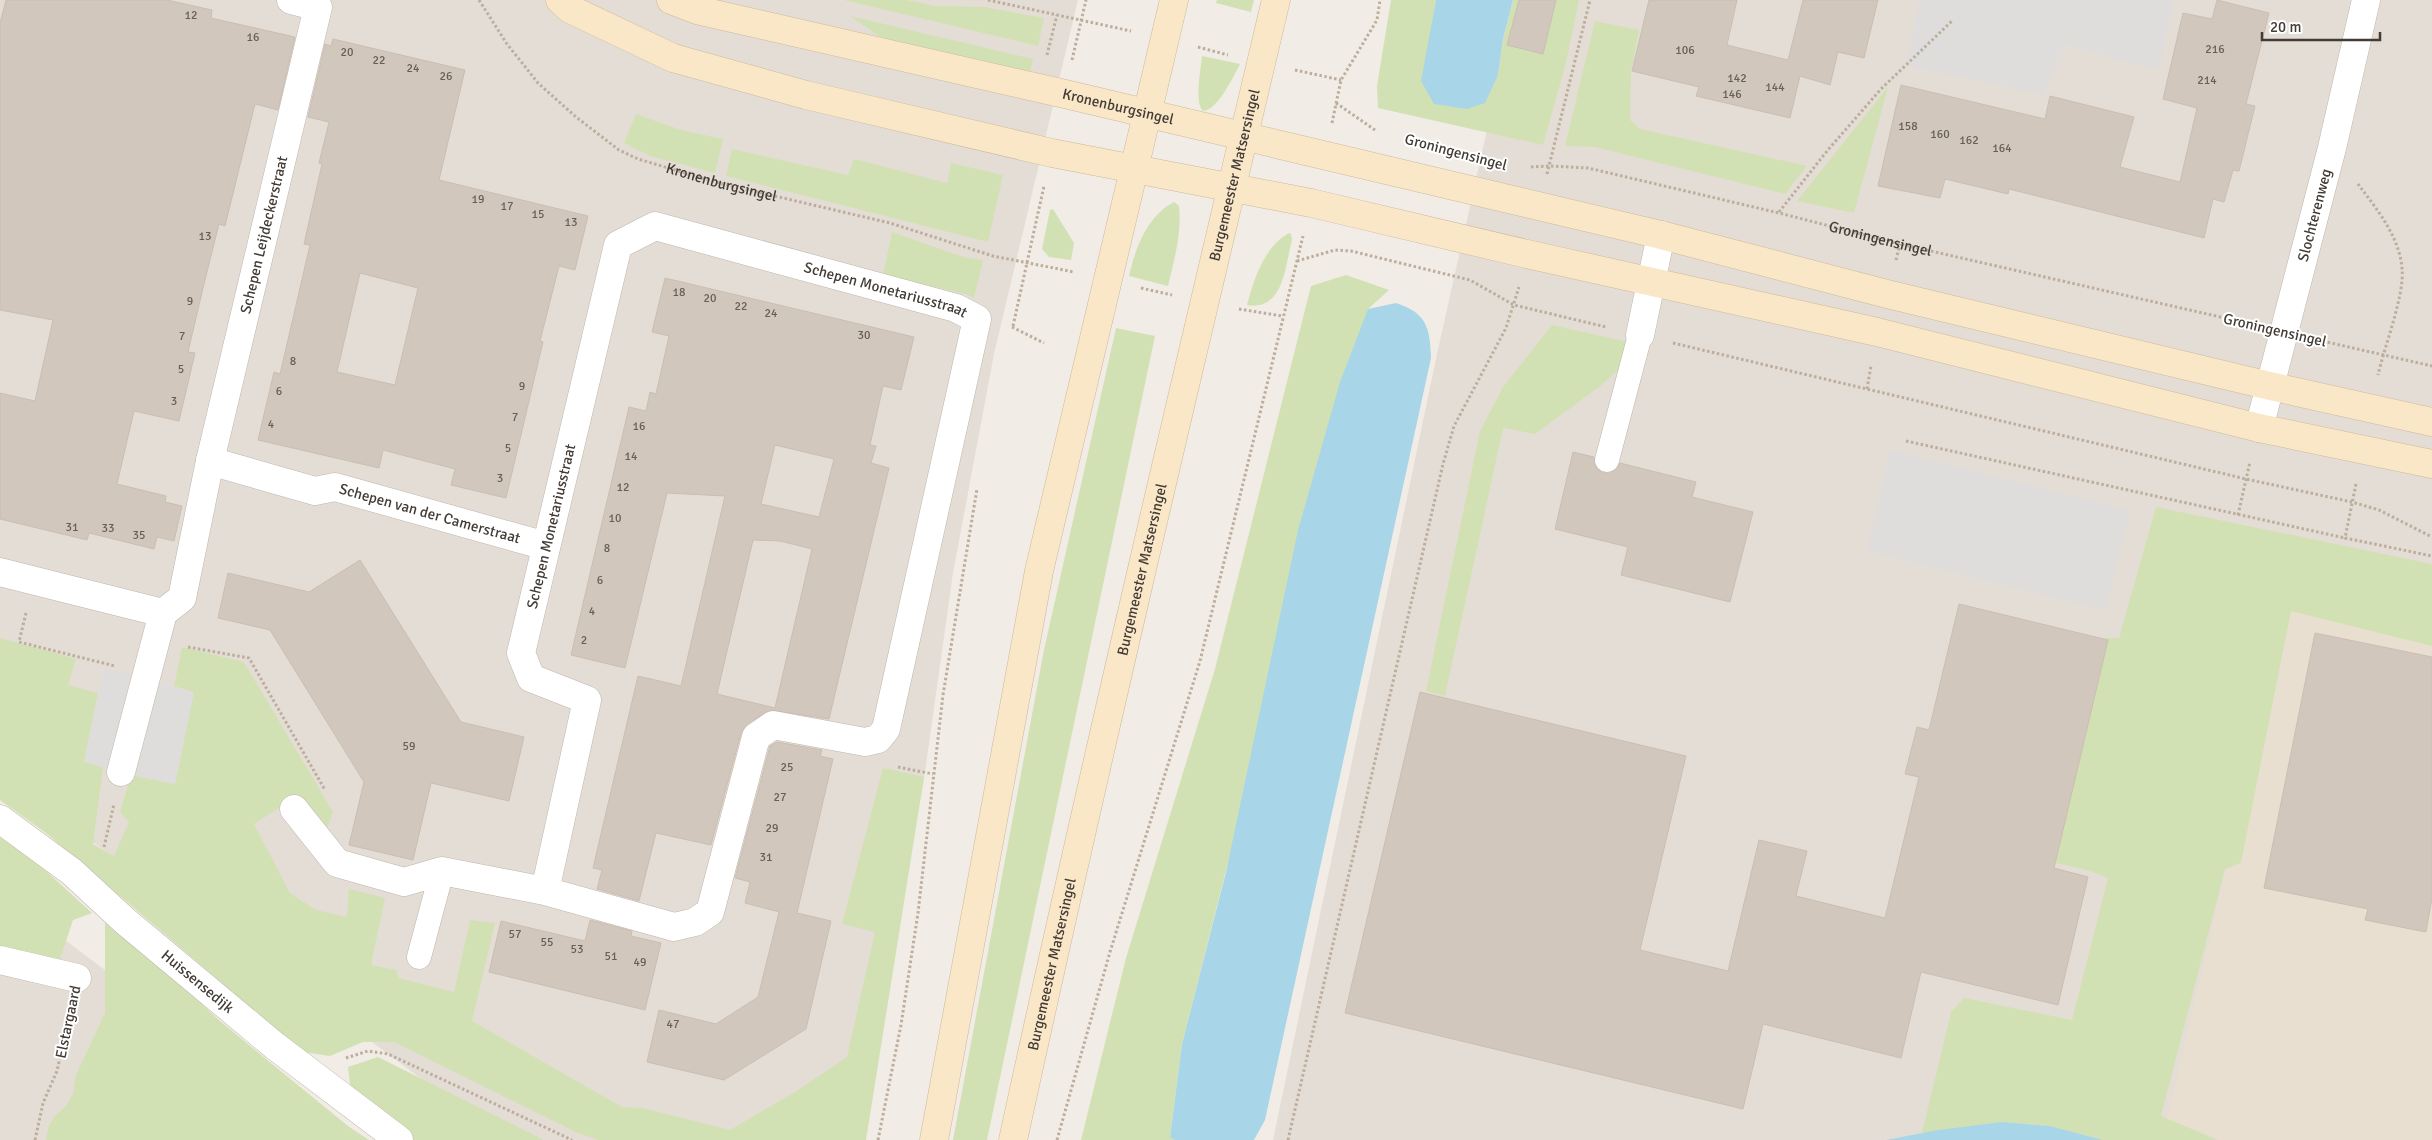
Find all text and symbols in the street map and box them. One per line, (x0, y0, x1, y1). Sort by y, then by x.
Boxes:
house number: 12 (185, 8, 197, 23)
scale bar (2262, 10, 2380, 42)
text: 20 m (2270, 18, 2301, 36)
house number: 16 (247, 30, 259, 45)
house number: 216 (2205, 42, 2225, 57)
house number: 106 (1675, 43, 1695, 58)
house number: 20 (341, 45, 353, 60)
house number: 22 (373, 53, 385, 68)
house number: 24 (407, 61, 420, 76)
house number: 26 (440, 69, 452, 84)
house number: 142 (1727, 71, 1747, 86)
house number: 214 (2197, 73, 2217, 88)
house number: 144 (1765, 80, 1785, 95)
street label: Kronenburgsingel (1061, 85, 1176, 128)
street label: Burgemeester Matsersingel (1205, 87, 1264, 263)
house number: 146 (1722, 87, 1742, 102)
house number: 158 (1898, 119, 1918, 134)
house number: 160 (1930, 127, 1950, 142)
street label: Groningensingel (1403, 130, 1509, 174)
house number: 162 (1959, 133, 1979, 148)
house number: 164 (1992, 141, 2012, 156)
street label: Schepen Leijdeckerstraat (236, 154, 291, 316)
street label: Kronenburgsingel (664, 159, 779, 205)
street label: Slochterenweg (2294, 167, 2335, 263)
house number: 19 (472, 192, 484, 207)
house number: 17 (501, 199, 513, 214)
house number: 15 (532, 207, 544, 222)
house number: 13 (565, 215, 577, 230)
street label: Groningensingel (1827, 217, 1934, 260)
house number: 13 (199, 229, 211, 244)
street label: Schepen Monetariusstraat (802, 258, 970, 321)
house number: 18 (673, 285, 685, 300)
house number: 20 (704, 291, 716, 306)
house number: 9 (187, 294, 193, 309)
house number: 22 (735, 299, 747, 314)
house number: 24 (765, 306, 778, 321)
street label: Groningensingel (2222, 309, 2328, 351)
house number: 30 (858, 328, 870, 343)
house number: 7 (179, 329, 185, 344)
house number: 8 (290, 354, 296, 369)
house number: 5 (178, 362, 184, 377)
house number: 9 (519, 379, 525, 394)
house number: 6 (276, 384, 282, 399)
house number: 3 (171, 394, 177, 409)
house number: 7 (512, 410, 518, 425)
house number: 4 (268, 417, 275, 432)
house number: 16 (633, 419, 645, 434)
house number: 5 (505, 441, 511, 456)
street label: Schepen Monetariusstraat (523, 442, 579, 611)
house number: 14 (625, 449, 638, 464)
house number: 3 (497, 471, 503, 486)
street label: Schepen van der Camerstraat (337, 480, 522, 547)
house number: 12 (617, 480, 629, 495)
street label: Burgemeester Matsersingel (1113, 482, 1171, 657)
house number: 10 (609, 511, 621, 526)
house number: 31 (66, 520, 78, 535)
house number: 33 (102, 521, 114, 536)
house number: 35 (133, 528, 145, 543)
house number: 8 (604, 541, 610, 556)
house number: 6 (597, 573, 603, 588)
house number: 4 (589, 604, 596, 619)
house number: 2 (581, 633, 587, 648)
house number: 59 (403, 739, 415, 754)
house number: 25 (781, 760, 793, 775)
house number: 27 (774, 790, 786, 805)
house number: 29 (766, 821, 778, 836)
house number: 31 (760, 850, 772, 865)
street label: Burgemeester Matsersingel (1024, 876, 1080, 1052)
house number: 57 (509, 927, 521, 942)
house number: 55 (541, 935, 553, 950)
house number: 53 (571, 942, 583, 957)
street label: Huissensedijk (158, 946, 238, 1017)
house number: 51 (605, 949, 617, 964)
house number: 49 (634, 955, 646, 970)
street label: Elstargaard (51, 984, 85, 1060)
house number: 47 (667, 1017, 679, 1032)

